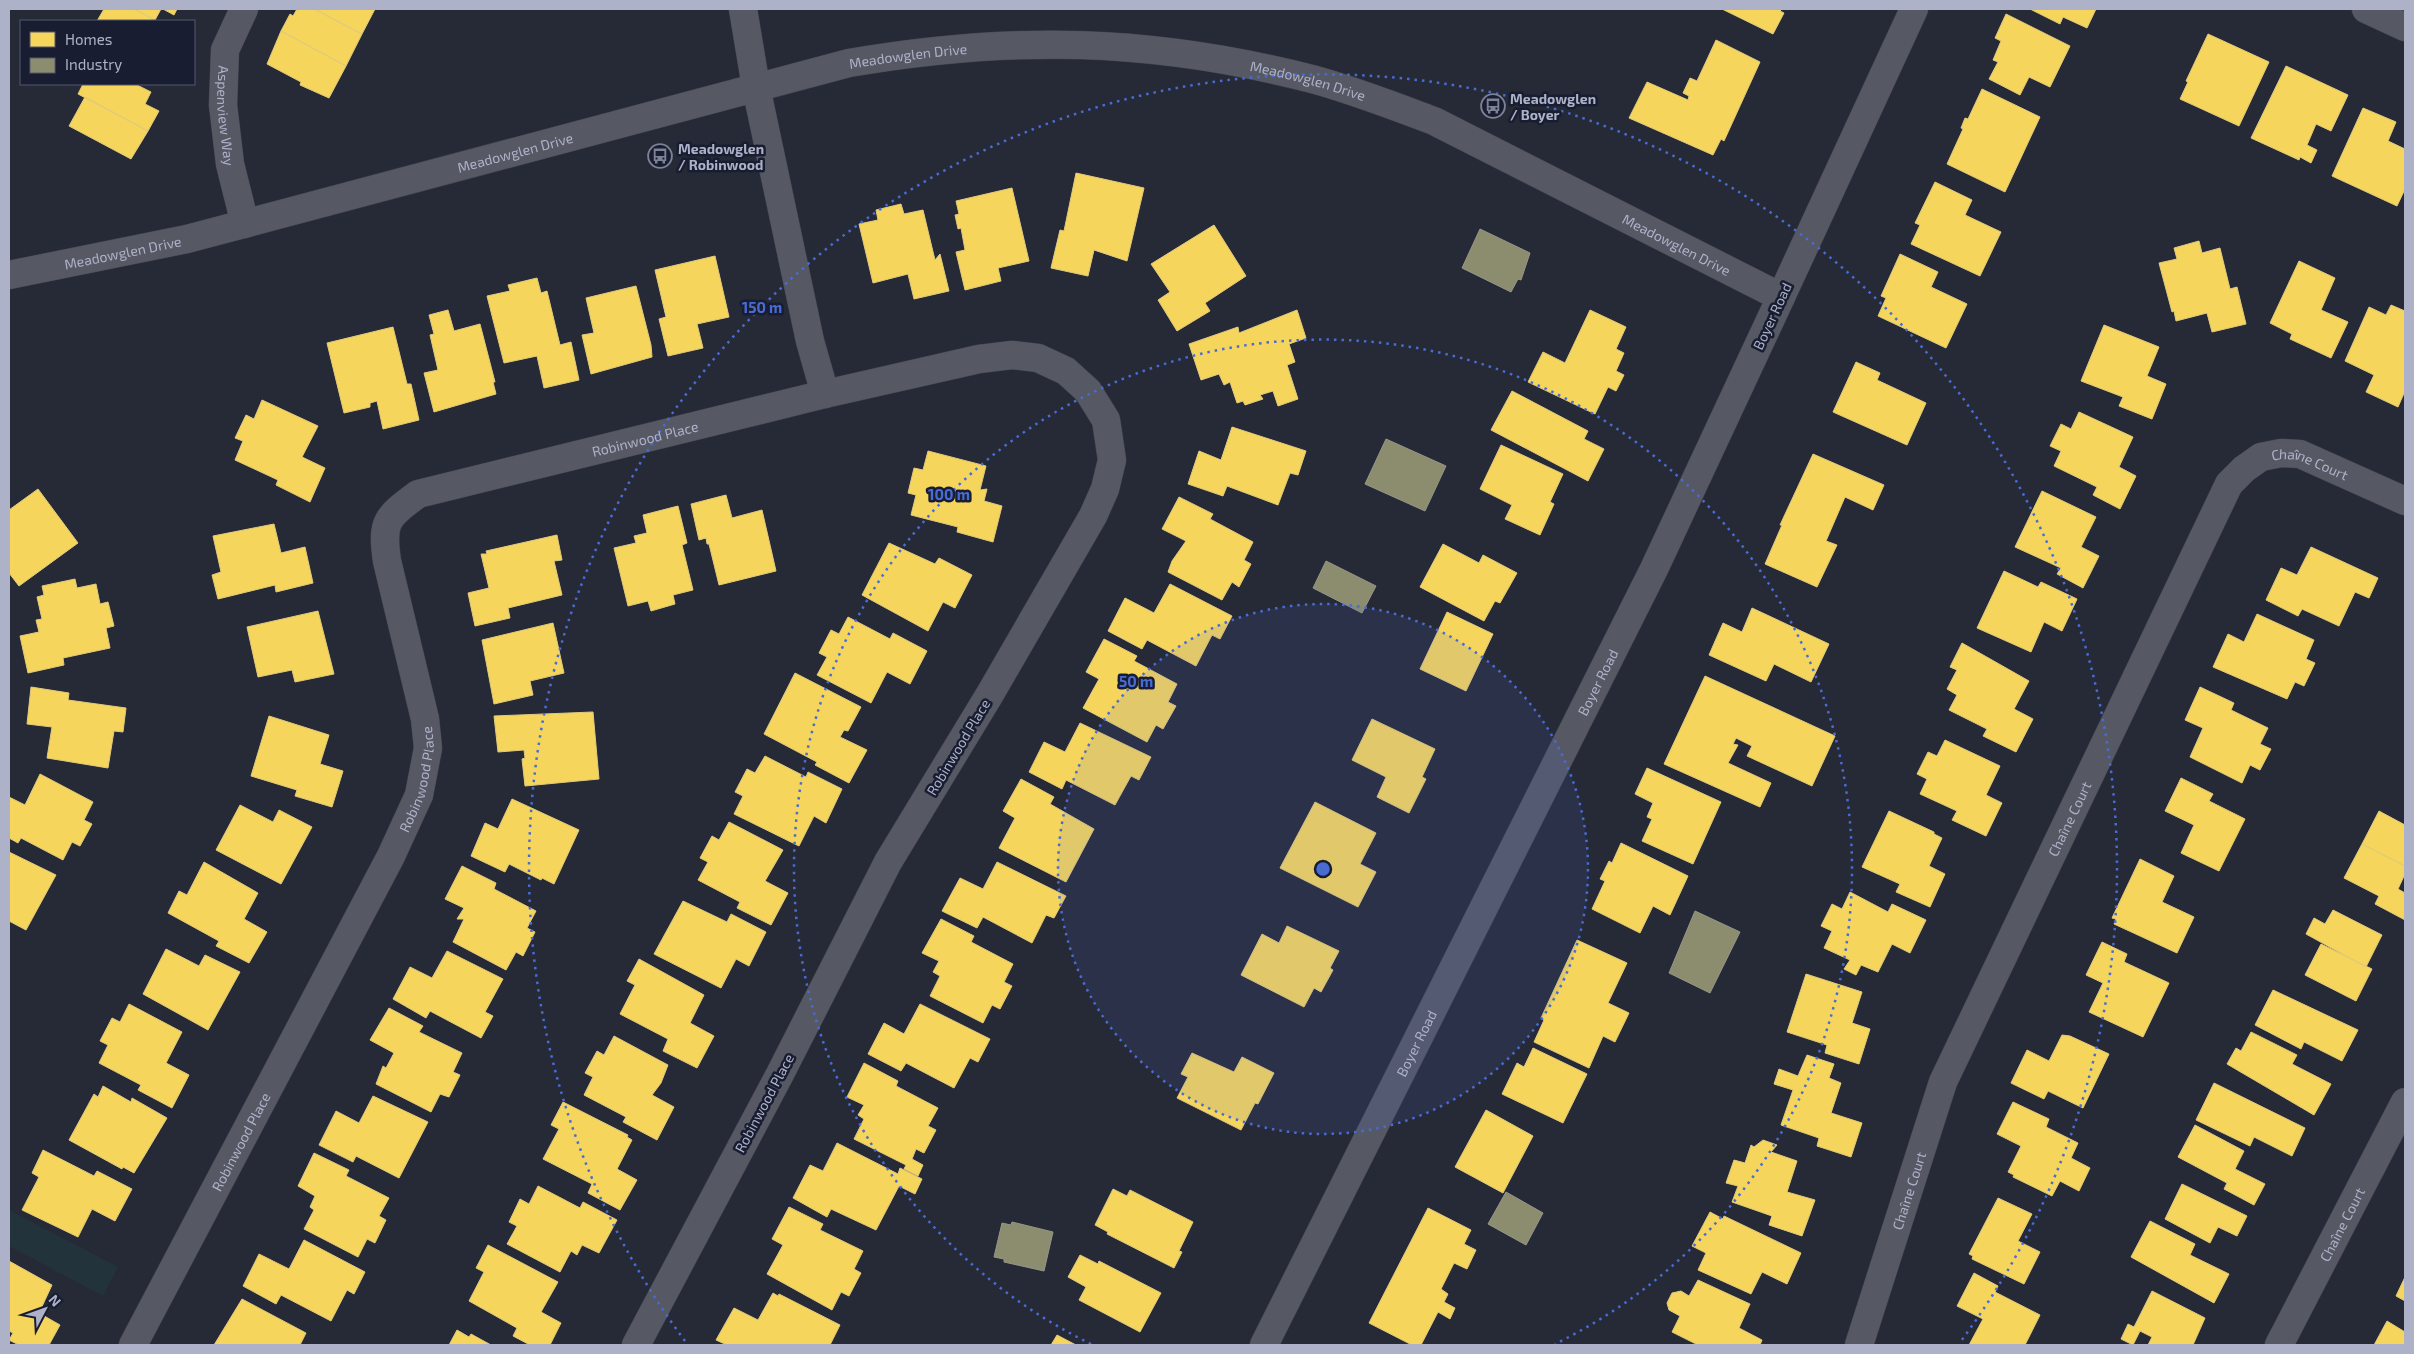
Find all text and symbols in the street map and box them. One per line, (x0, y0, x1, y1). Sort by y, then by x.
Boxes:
legend (20, 20, 195, 85)
text: Homes (65, 30, 112, 48)
street label: Meadowglen Drive (848, 39, 968, 71)
text: Industry (65, 55, 122, 73)
street label: Meadowglen Drive (1249, 57, 1368, 104)
street label: Aspenview Way (214, 65, 239, 167)
place label: Meadowglen / Boyer (1510, 90, 1596, 123)
bus stop icon: Meadowglen / Boyer (1480, 93, 1506, 119)
street label: Meadowglen Drive (455, 128, 575, 175)
place label: Meadowglen / Robinwood (678, 140, 764, 173)
bus stop icon: Meadowglen / Robinwood (647, 143, 673, 169)
street label: Meadowglen Drive (1620, 210, 1734, 279)
street label: Meadowglen Drive (63, 232, 183, 272)
street label: Boyer Road (1749, 280, 1795, 352)
text: 150 m (742, 298, 782, 316)
street label: Robinwood Place (590, 417, 700, 460)
street label: Chaîne Court (2270, 444, 2351, 483)
text: 100 m (928, 485, 970, 503)
street label: Boyer Road (1573, 646, 1621, 718)
text: 50 m (1119, 672, 1153, 690)
street label: Robinwood Place (923, 696, 993, 798)
street label: Robinwood Place (395, 726, 436, 835)
street label: Chaîne Court (2044, 778, 2094, 859)
centre of rings (1314, 860, 1332, 878)
street label: Boyer Road (1392, 1007, 1440, 1079)
street label: Robinwood Place (731, 1051, 797, 1155)
street label: Robinwood Place (207, 1089, 273, 1194)
street label: Chaîne Court (1888, 1150, 1929, 1232)
street label: Chaîne Court (2315, 1184, 2368, 1264)
north arrow (20, 1284, 70, 1334)
text: N (45, 1291, 65, 1310)

